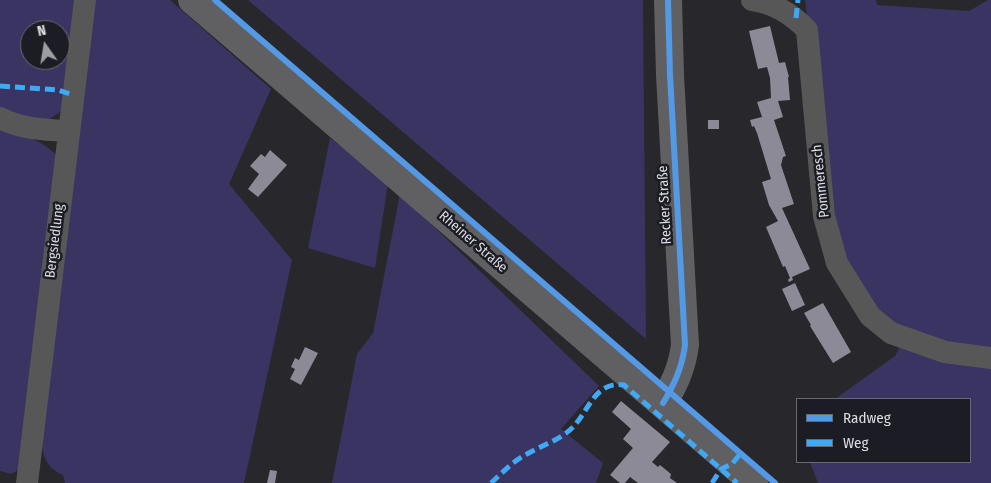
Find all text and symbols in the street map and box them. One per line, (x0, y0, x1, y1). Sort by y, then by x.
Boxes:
north arrow (20, 20, 70, 70)
text: N (36, 22, 48, 40)
street label: Pommeresch (809, 144, 833, 218)
street label: Recker Straße (655, 165, 675, 245)
street label: Bergsiedlung (42, 203, 68, 279)
street label: Rheiner Straße (435, 208, 511, 276)
legend (796, 398, 971, 463)
text: Radweg (843, 409, 891, 427)
text: Weg (843, 434, 869, 452)

